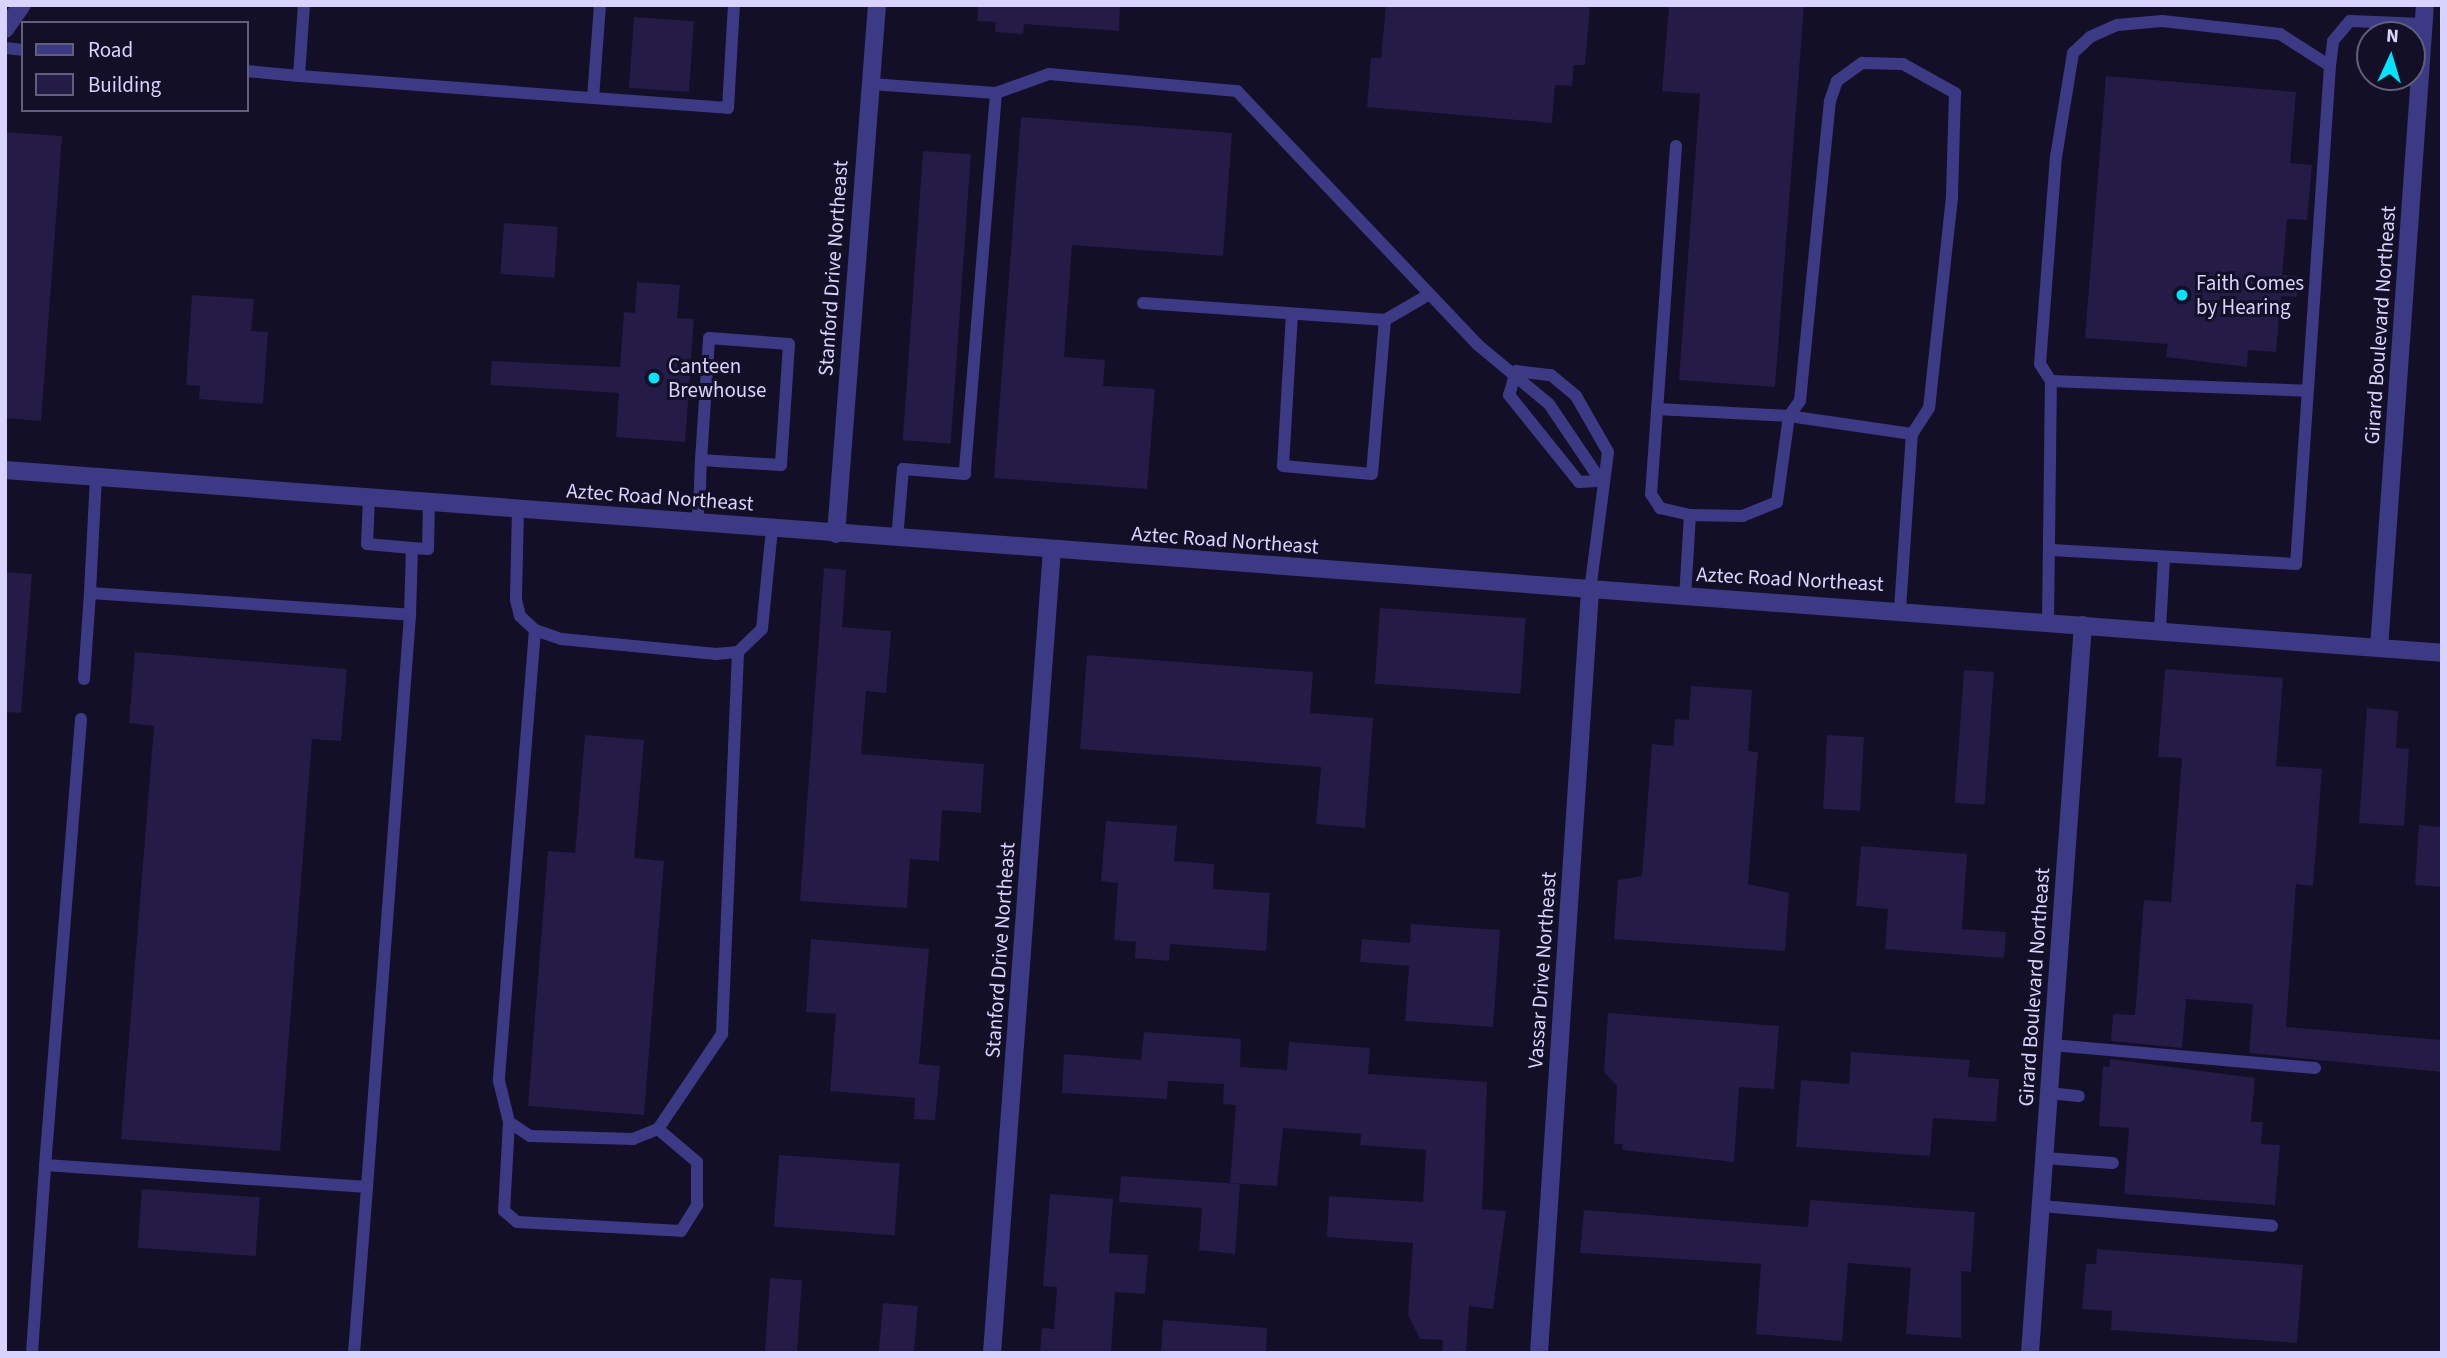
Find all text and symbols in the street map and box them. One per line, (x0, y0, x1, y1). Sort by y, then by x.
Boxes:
legend (21, 21, 248, 112)
north arrow (2356, 21, 2426, 91)
text: N (2385, 23, 2400, 50)
text: Road (88, 35, 133, 65)
text: Building (88, 70, 161, 100)
street label: Stanford Drive Northeast (813, 159, 853, 377)
street label: Girard Boulevard Northeast (2359, 205, 2401, 445)
place label: Faith Comes by Hearing (2196, 270, 2304, 320)
marker: Faith Comes by Hearing (2174, 287, 2190, 303)
place label: Canteen Brewhouse (668, 353, 766, 403)
marker: Canteen Brewhouse (646, 370, 662, 386)
street label: Aztec Road Northeast (566, 478, 754, 516)
street label: Aztec Road Northeast (1131, 521, 1319, 559)
street label: Aztec Road Northeast (1696, 562, 1884, 596)
street label: Stanford Drive Northeast (980, 841, 1020, 1059)
street label: Girard Boulevard Northeast (2013, 867, 2055, 1107)
street label: Vassar Drive Northeast (1523, 871, 1561, 1069)

